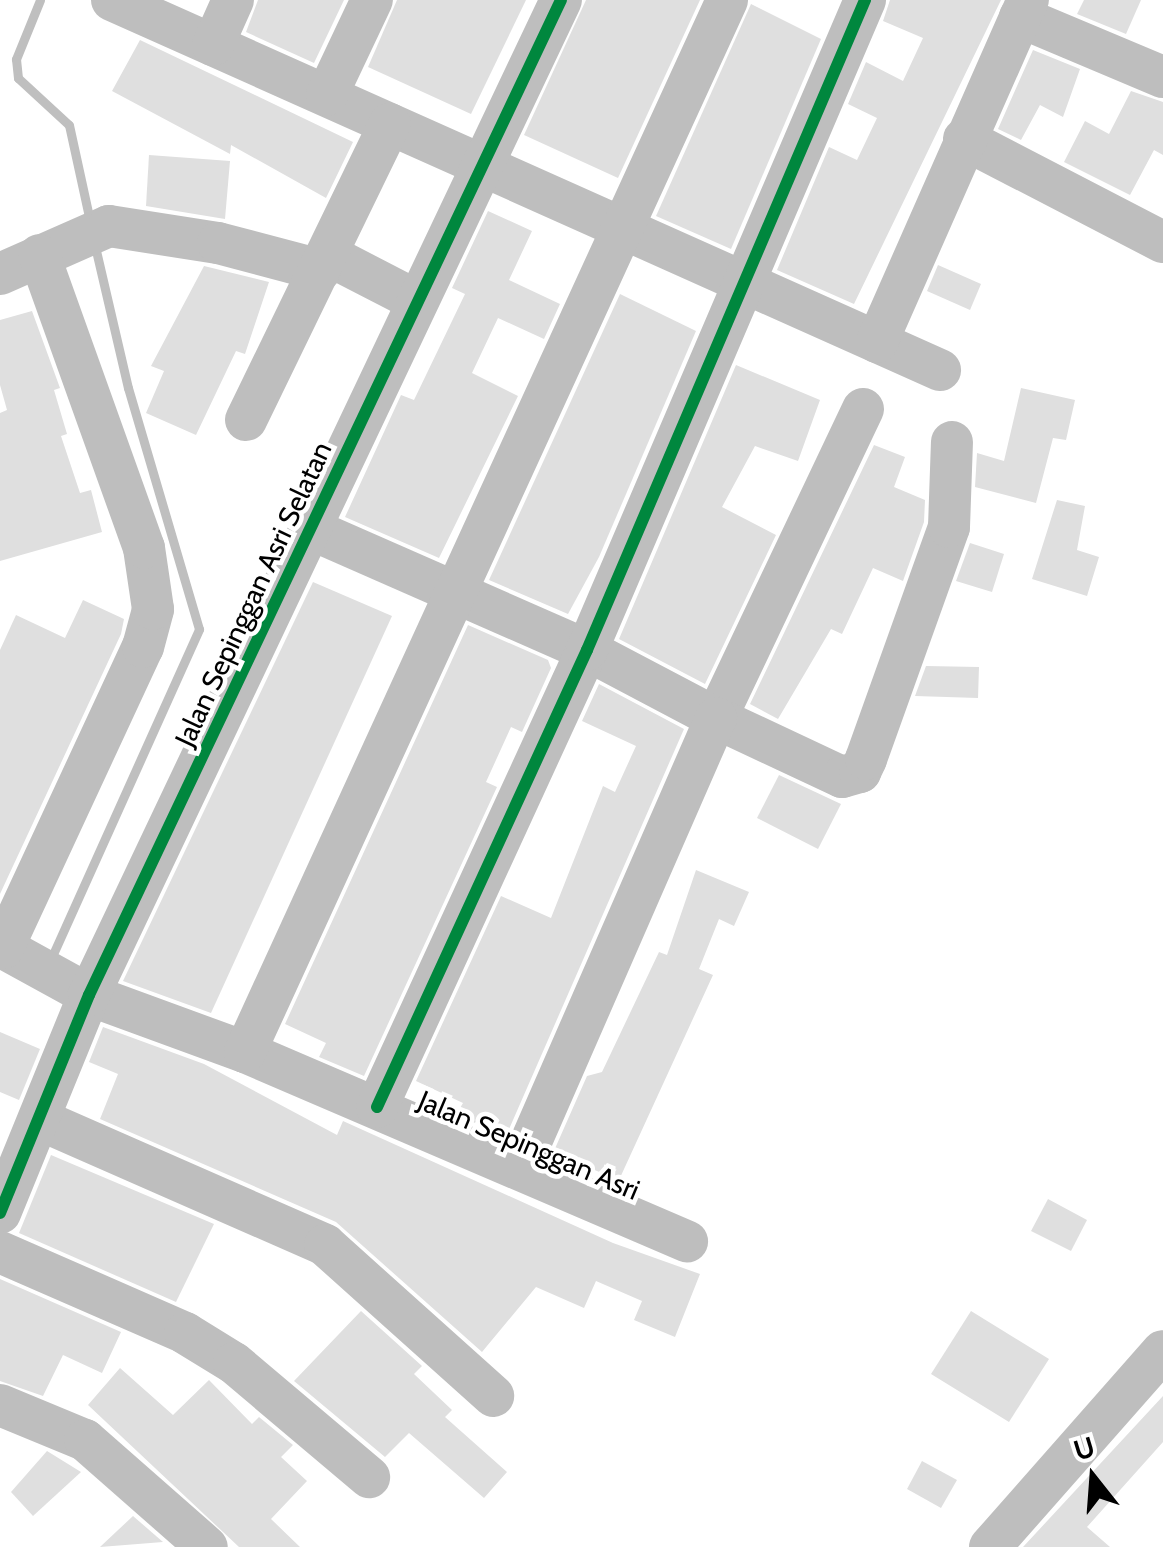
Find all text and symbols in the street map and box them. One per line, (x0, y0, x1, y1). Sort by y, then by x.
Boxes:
street label: Jalan Sepinggan Asri Selatan (168, 436, 338, 752)
street label: Jalan Sepinggan Asri (413, 1083, 645, 1207)
north arrow (1043, 1427, 1143, 1527)
text: U (1070, 1429, 1099, 1468)

